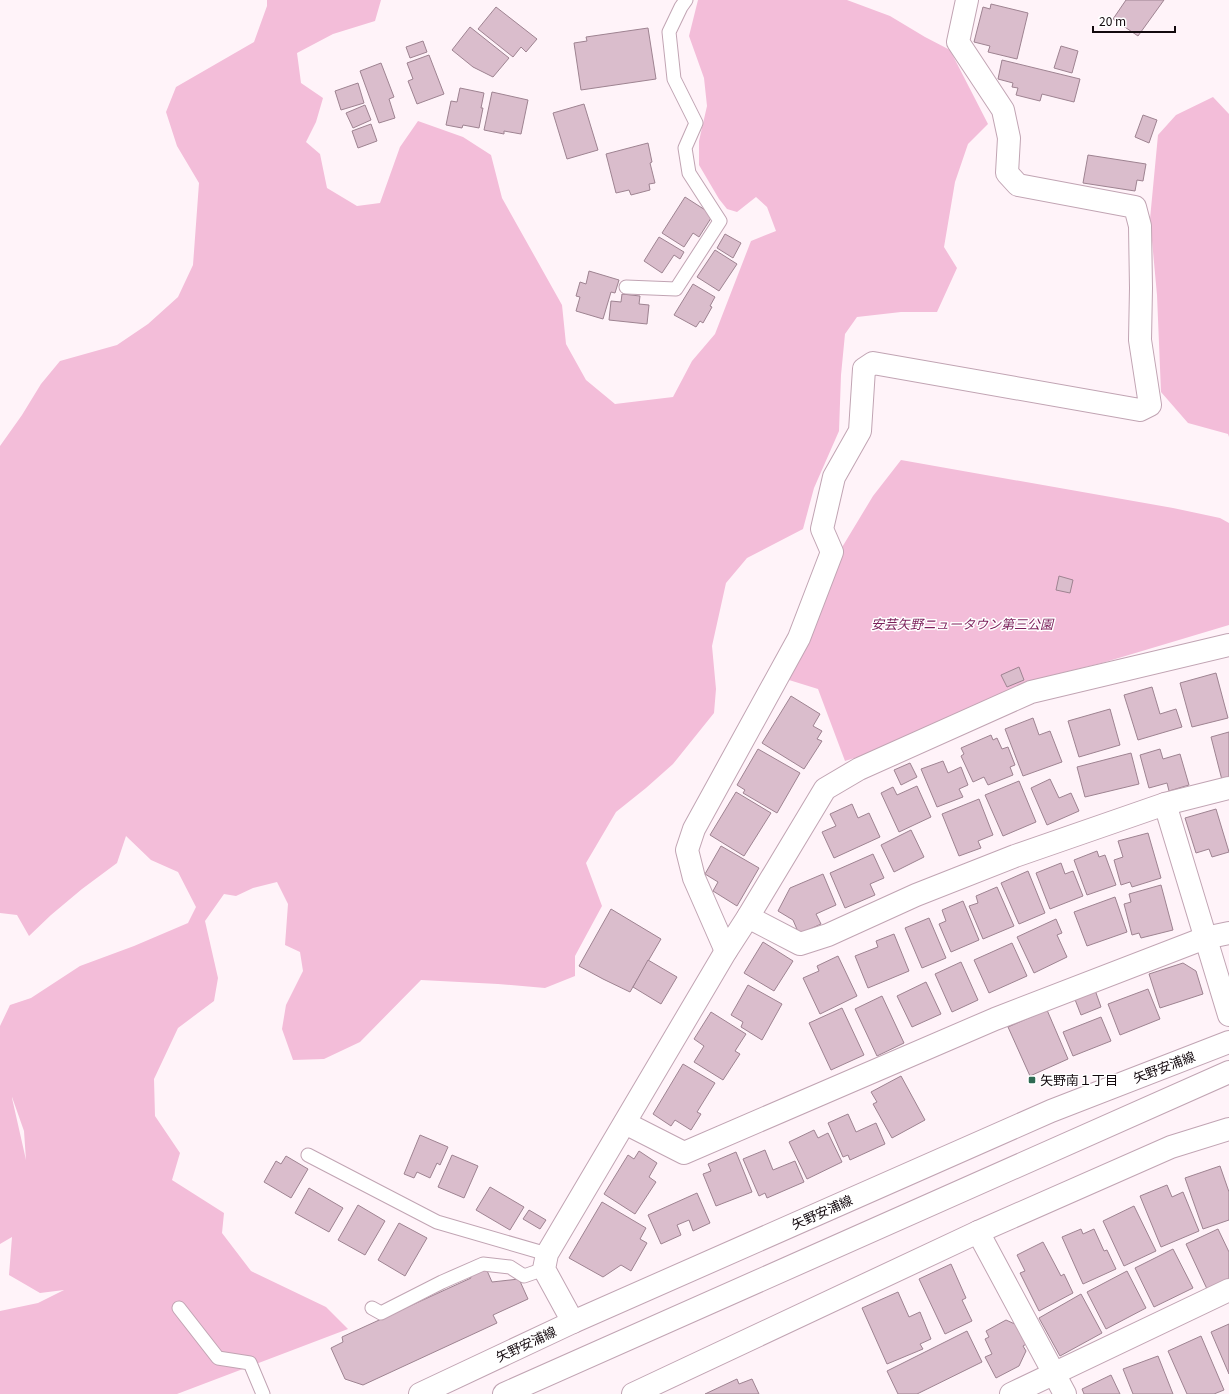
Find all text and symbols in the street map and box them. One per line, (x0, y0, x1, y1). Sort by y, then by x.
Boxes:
scale bar (1093, 8, 1175, 34)
text: 20 m (1099, 12, 1126, 29)
park label: 安芸矢野ニュータウン第三公園 (871, 614, 1055, 633)
street label: 矢野安浦線 (1130, 1046, 1198, 1087)
place label: 矢野南１丁目 (1040, 1070, 1118, 1089)
marker: 矢野南１丁目 (1027, 1075, 1037, 1085)
street label: 矢野安浦線 (788, 1190, 855, 1233)
street label: 矢野安浦線 (492, 1321, 559, 1366)

